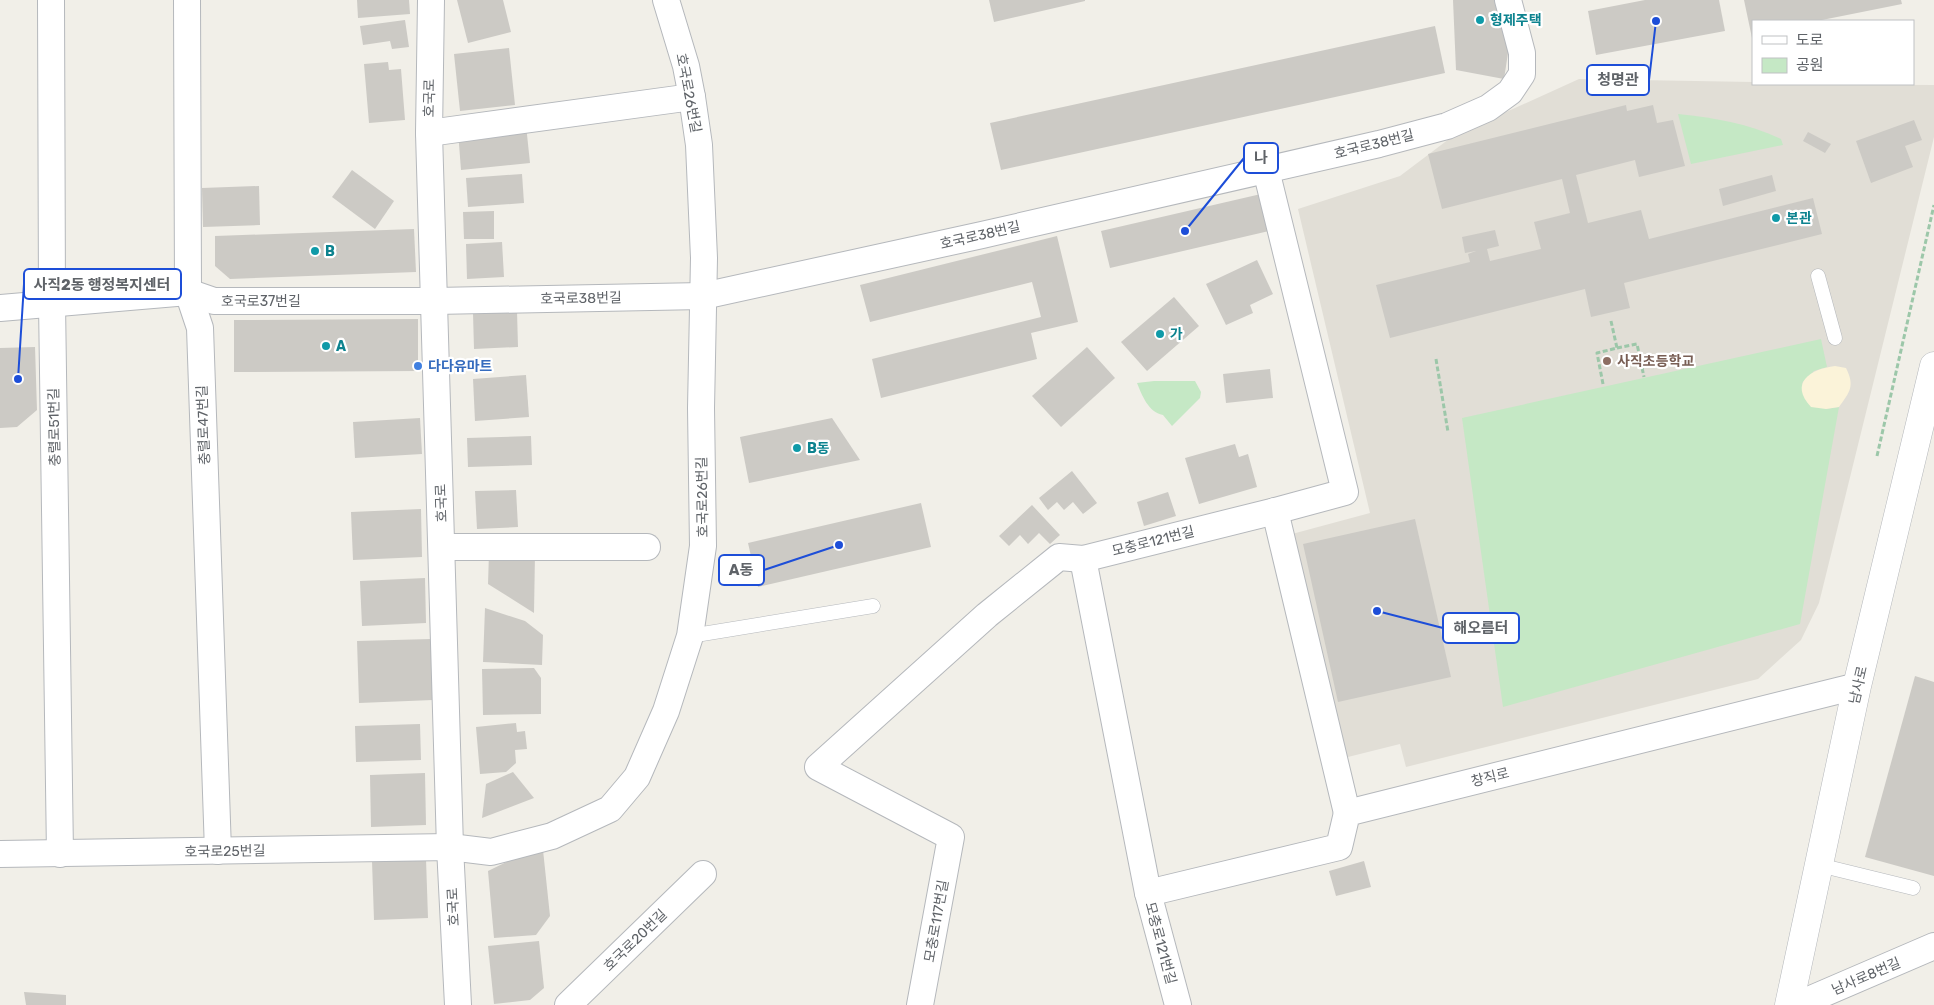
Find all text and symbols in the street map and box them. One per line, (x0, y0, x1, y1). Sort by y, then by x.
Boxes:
place label: 형제주택 (1490, 12, 1542, 29)
marker: 형제주택 (1474, 14, 1486, 26)
legend (1752, 20, 1914, 85)
text: 도로 (1796, 31, 1824, 49)
street label: 호국로26번길 (672, 52, 705, 135)
text: 공원 (1796, 56, 1824, 74)
callout: 청명관 (1587, 65, 1649, 95)
text: 청명관 (1597, 71, 1639, 89)
street label: 호국로 (421, 78, 438, 117)
street label: 호국로38번길 (1332, 126, 1416, 163)
callout: 나 (1244, 143, 1278, 173)
text: 나 (1254, 149, 1268, 167)
place label: 본관 (1786, 210, 1812, 227)
marker: 본관 (1770, 212, 1782, 224)
street label: 호국로38번길 (938, 218, 1022, 253)
place label: B (325, 243, 335, 260)
marker: B (309, 245, 321, 257)
callout: 사직2동 행정복지센터 (24, 269, 181, 299)
text: 사직2동 행정복지센터 (33, 276, 171, 294)
street label: 호국로38번길 (540, 289, 622, 308)
street label: 호국로37번길 (221, 293, 301, 310)
place label: 가 (1170, 326, 1183, 343)
marker: 가 (1154, 328, 1166, 340)
place label: A (336, 338, 346, 355)
marker: A (320, 340, 332, 352)
place label: 사직초등학교 (1617, 353, 1694, 370)
marker: 사직초등학교 (1601, 355, 1613, 367)
place label: 다다유마트 (428, 358, 493, 375)
marker: 다다유마트 (412, 360, 424, 372)
street label: 충렬로47번길 (194, 385, 213, 465)
street label: 충렬로51번길 (45, 388, 64, 466)
place label: B동 (807, 440, 830, 457)
marker: B동 (791, 442, 803, 454)
street label: 호국로26번길 (693, 456, 712, 538)
street label: 호국로 (432, 483, 451, 523)
street label: 모충로121번길 (1110, 523, 1196, 560)
callout: A동 (719, 555, 764, 585)
text: A동 (729, 561, 753, 579)
callout: 해오름터 (1443, 613, 1519, 643)
text: 해오름터 (1453, 619, 1509, 637)
street label: 남사로 (1846, 664, 1871, 706)
street label: 창직로 (1469, 765, 1511, 790)
street label: 호국로25번길 (184, 842, 266, 861)
street label: 모충로117번길 (921, 878, 952, 964)
street label: 호국로 (444, 887, 463, 927)
street label: 모충로121번길 (1141, 900, 1180, 986)
street label: 호국로20번길 (600, 906, 671, 975)
street label: 남사로8번길 (1829, 954, 1903, 999)

